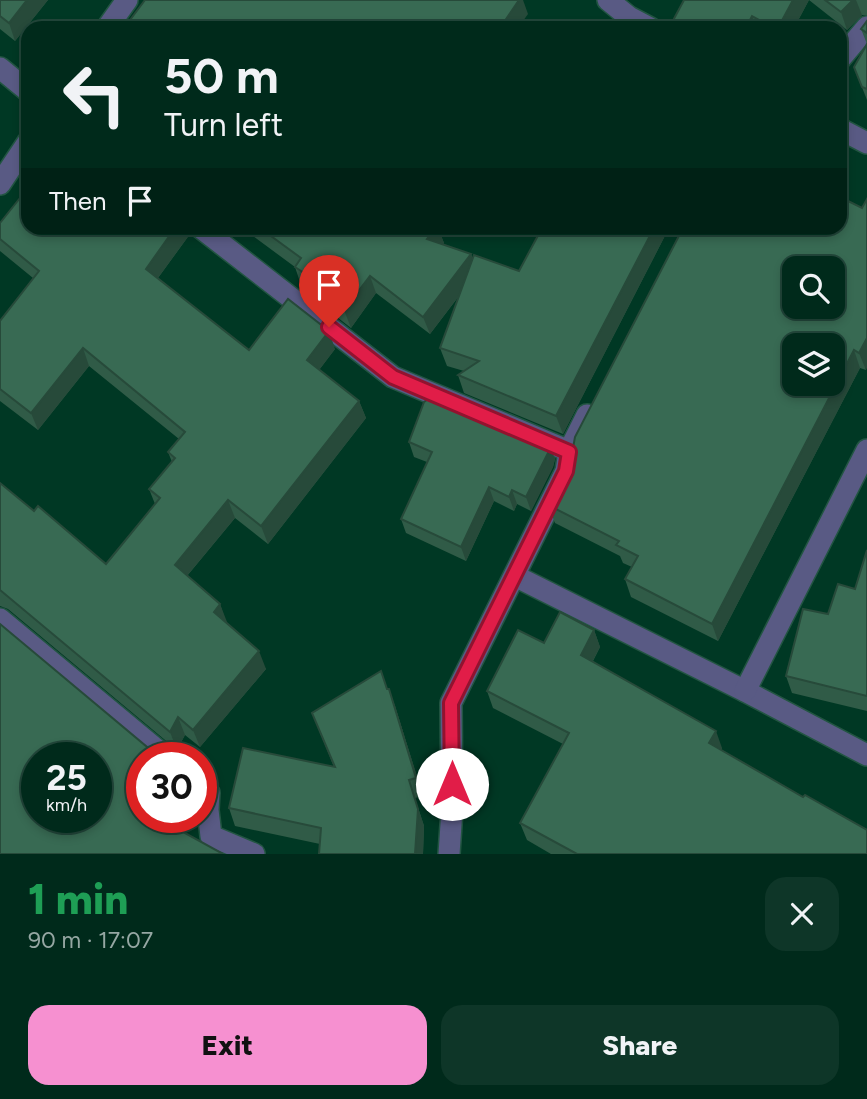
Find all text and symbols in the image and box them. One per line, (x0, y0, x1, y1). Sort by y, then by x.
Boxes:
text: 50 m (164, 46, 279, 105)
icon: left (49, 49, 140, 140)
text: Turn left (164, 106, 283, 144)
icon: arrive (121, 182, 159, 220)
text: Then (49, 185, 107, 217)
pin (299, 255, 359, 327)
map controls (782, 256, 845, 396)
button: search (782, 256, 845, 319)
icon: arrive (310, 266, 348, 304)
button: layers (782, 333, 845, 396)
speed limit sign: 30 (126, 742, 217, 833)
position arrow (415, 747, 489, 821)
text: 25 (46, 757, 87, 799)
text: km/h (46, 794, 87, 816)
text: 1 min (28, 874, 128, 925)
button: close (765, 877, 839, 951)
text: 90 m · 17:07 (28, 926, 153, 954)
button: Exit (28, 1005, 427, 1085)
button: Share (441, 1005, 839, 1085)

